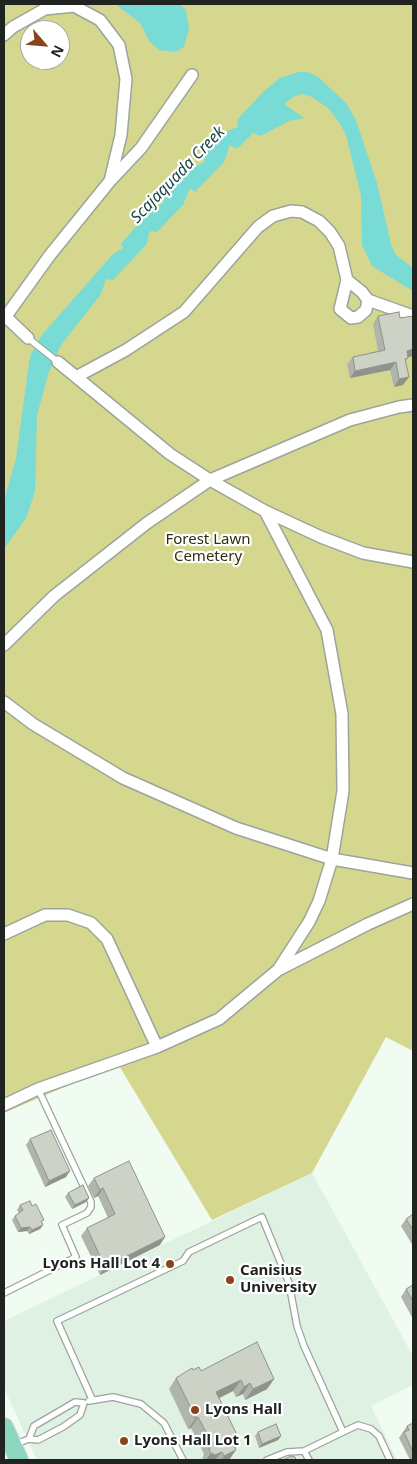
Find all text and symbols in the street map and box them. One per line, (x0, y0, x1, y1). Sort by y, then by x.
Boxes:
north arrow (20, 20, 70, 70)
text: N (47, 42, 69, 61)
water label: Scajaquada Creek (127, 123, 229, 227)
park label: Forest Lawn Cemetery (165, 531, 251, 566)
place label: Lyons Hall Lot 4 (42, 1255, 160, 1273)
marker: Lyons Hall Lot 4 (164, 1258, 176, 1270)
place label: Canisius University (240, 1262, 317, 1297)
marker: Canisius University (224, 1274, 236, 1286)
place label: Lyons Hall (205, 1401, 282, 1419)
marker: Lyons Hall (189, 1404, 201, 1416)
place label: Lyons Hall Lot 1 (134, 1432, 252, 1450)
marker: Lyons Hall Lot 1 (118, 1435, 130, 1447)

